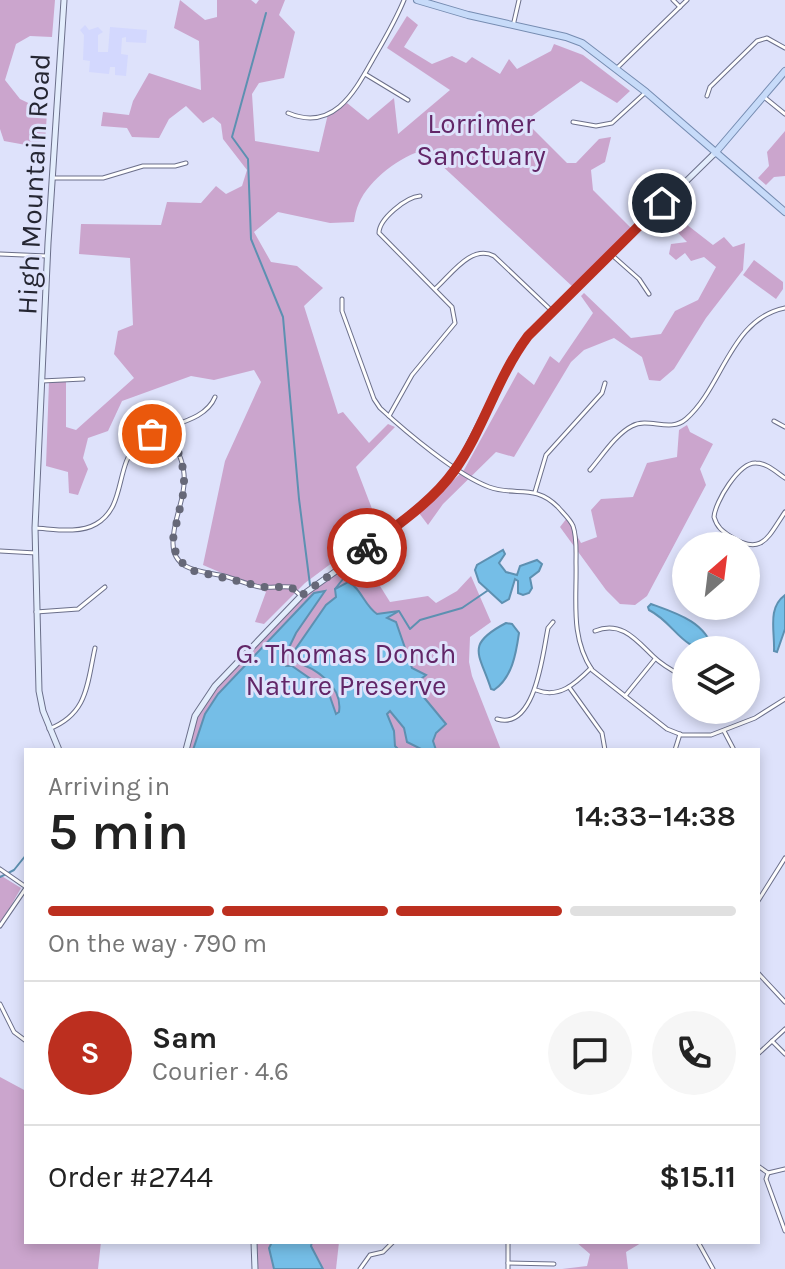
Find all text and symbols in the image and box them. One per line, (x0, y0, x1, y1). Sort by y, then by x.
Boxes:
street label: High Mountain Road (10, 53, 57, 315)
park label: Lorrimer Sanctuary (416, 107, 546, 172)
pin (628, 169, 696, 237)
icon: home (640, 181, 684, 225)
pin (118, 400, 186, 468)
icon: bag (130, 412, 174, 456)
courier (327, 508, 407, 588)
icon: bike (345, 526, 389, 570)
north arrow (672, 532, 760, 620)
map controls (672, 532, 760, 724)
button: layers (672, 636, 760, 724)
park label: G. Thomas Donch Nature Preserve (236, 637, 456, 702)
text: Arriving in (48, 771, 170, 802)
text: 14:33–14:38 (575, 798, 736, 834)
text: 5 min (48, 801, 189, 862)
text: On the way · 790 m (48, 928, 267, 959)
button: chat (548, 1011, 632, 1095)
button: phone (652, 1011, 736, 1095)
text: Sam (152, 1020, 217, 1056)
text: S (80, 1035, 100, 1071)
text: Courier · 4.6 (152, 1056, 289, 1087)
text: Order #2744 (48, 1159, 213, 1195)
text: $15.11 (659, 1159, 736, 1195)

